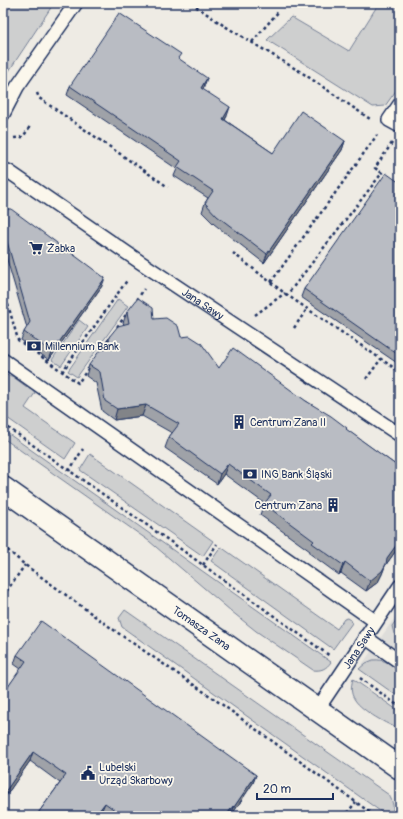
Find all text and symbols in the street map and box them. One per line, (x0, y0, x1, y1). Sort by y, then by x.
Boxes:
supermarket icon: Żabka (28, 240, 44, 256)
place label: Żabka (47, 242, 75, 255)
street label: Jana Sawy (179, 286, 226, 323)
bank icon: Millennium Bank (26, 338, 42, 354)
place label: Millennium Bank (45, 340, 119, 353)
building icon: Centrum Zana II (231, 414, 247, 430)
place label: Centrum Zana II (250, 416, 326, 429)
bank icon: ING Bank Śląski (242, 466, 258, 482)
place label: ING Bank Śląski (261, 468, 332, 481)
building icon: Centrum Zana (325, 497, 341, 513)
place label: Centrum Zana (255, 499, 322, 512)
street label: Tomasza Zana (170, 604, 233, 653)
street label: Jana Sawy (341, 624, 378, 671)
place label: Lubelski Urząd Skarbowy (99, 761, 173, 787)
public building icon: Lubelski Urząd Skarbowy (80, 765, 96, 781)
scale bar (257, 775, 333, 801)
text: 20 m (263, 782, 292, 797)

